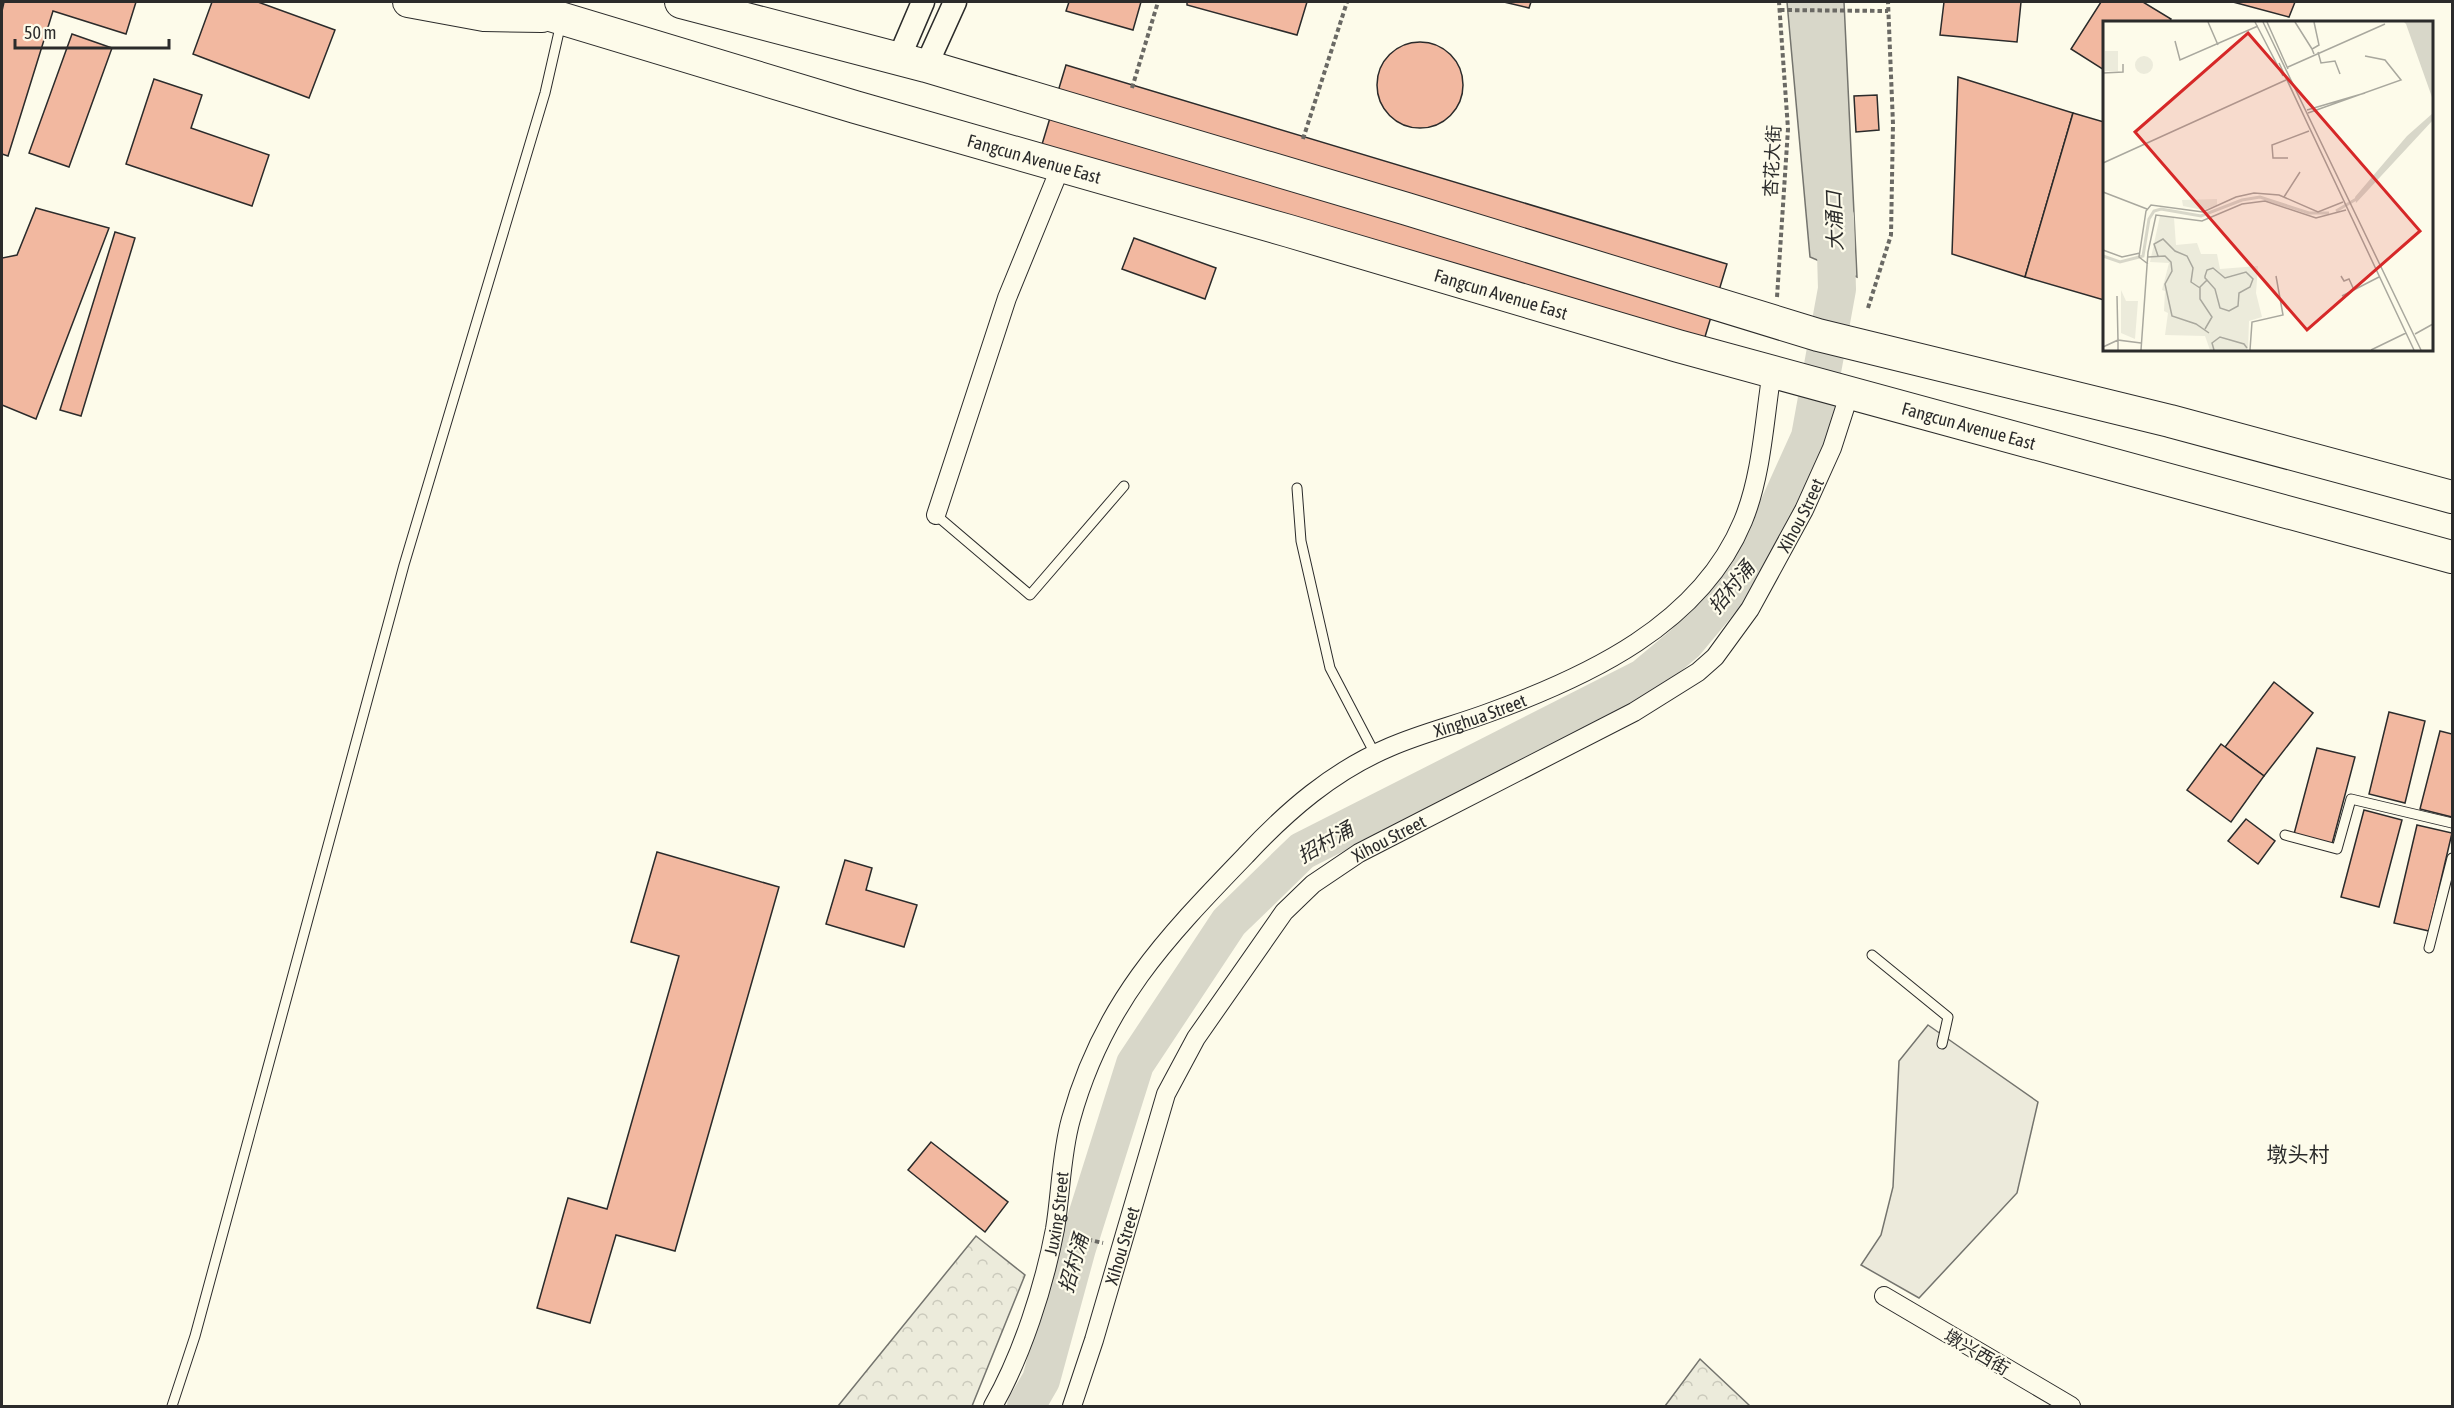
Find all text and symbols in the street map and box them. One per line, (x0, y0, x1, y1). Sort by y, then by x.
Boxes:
scale bar (15, 12, 170, 50)
inset map (2103, 21, 2433, 351)
text: 50 m (24, 22, 56, 43)
street label: 杏花大街 (1760, 124, 1784, 198)
street label: Fangcun Avenue East (965, 129, 1104, 187)
water label: 大涌口 (1821, 189, 1847, 251)
street label: Fangcun Avenue East (1432, 264, 1570, 323)
street label: Fangcun Avenue East (1900, 397, 2038, 454)
street label: Xihou Street (1773, 475, 1827, 556)
water label: 招村涌 (1703, 555, 1760, 618)
street label: Xinghua Street (1431, 689, 1529, 741)
street label: Xihou Street (1347, 810, 1429, 866)
water label: 招村涌 (1293, 816, 1358, 867)
district label: 墩头村 (2267, 1142, 2330, 1166)
street label: Juxing Street (1039, 1170, 1072, 1257)
street label: Xihou Street (1100, 1204, 1143, 1287)
water label: 招村涌 (1054, 1229, 1093, 1295)
street label: 墩兴西街 (1941, 1325, 2013, 1379)

